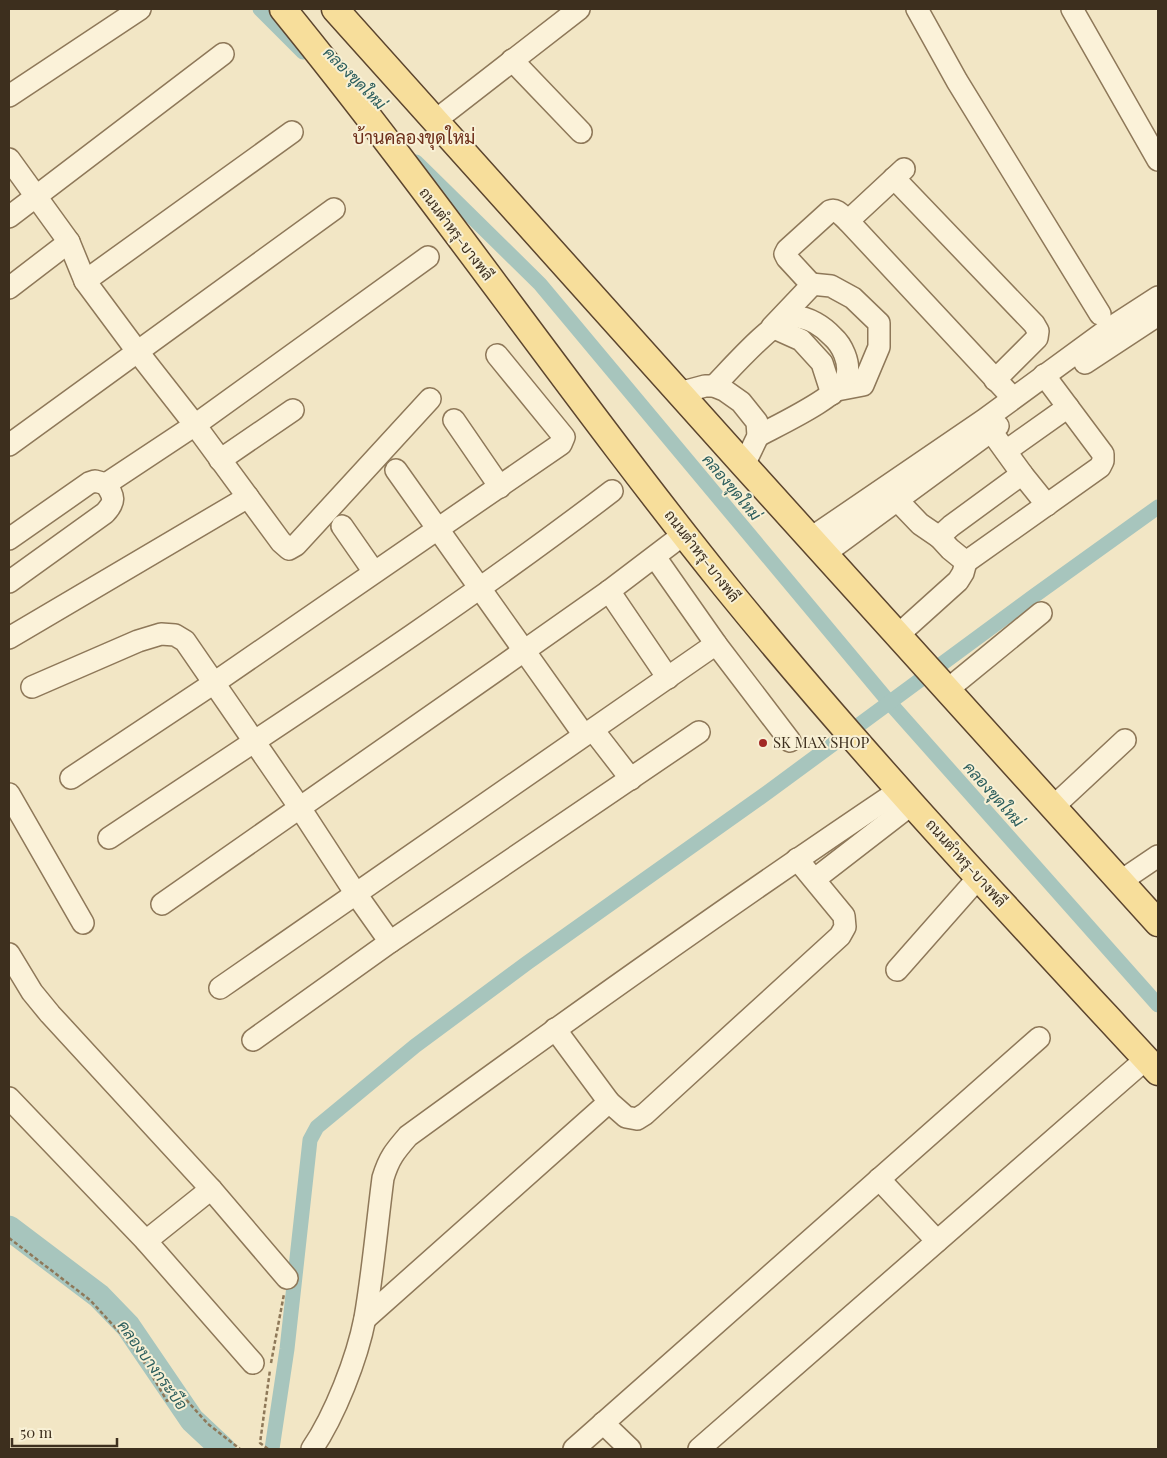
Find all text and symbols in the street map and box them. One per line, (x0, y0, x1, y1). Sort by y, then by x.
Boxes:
water label: คลองขุดใหม่ (318, 42, 392, 116)
district label: บ้านคลองขุดใหม่ (353, 125, 475, 150)
street label: ถนนตำหรุ-บางพลี (414, 183, 498, 285)
water label: คลองขุดใหม่ (697, 449, 767, 526)
street label: ถนนตำหรุ-บางพลี (659, 505, 745, 607)
place label: SK MAX SHOP (773, 732, 870, 752)
marker: SK MAX SHOP (757, 737, 769, 749)
water label: คลองขุดใหม่ (958, 757, 1030, 833)
street label: ถนนตำหรุ-บางพลี (920, 814, 1012, 912)
water label: คลองบางกระบือ (114, 1316, 193, 1414)
scale bar (12, 1416, 118, 1448)
text: 50 m (20, 1422, 53, 1442)

